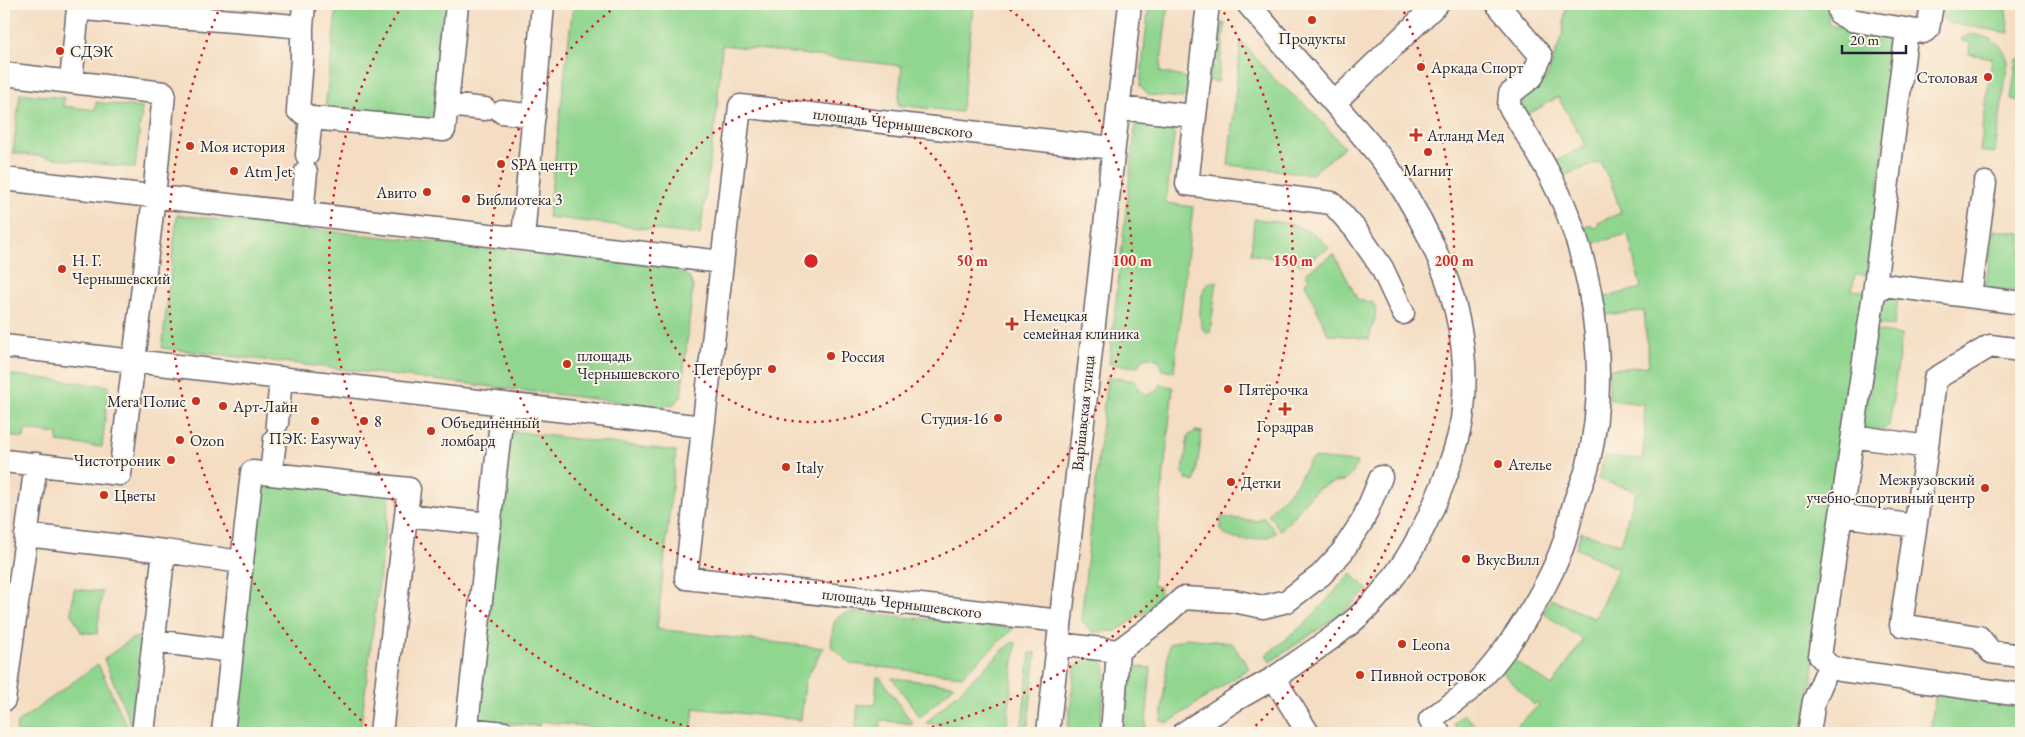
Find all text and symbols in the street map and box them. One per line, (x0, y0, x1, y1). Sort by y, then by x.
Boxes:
marker: Продукты (1306, 14, 1318, 26)
scale bar (1842, 22, 1906, 54)
place label: Продукты (1278, 28, 1346, 49)
text: 20 m (1850, 30, 1879, 49)
place label: СДЭК (70, 41, 114, 62)
marker: СДЭК (54, 45, 66, 57)
place label: Аркада Спорт (1430, 57, 1524, 78)
marker: Аркада Спорт (1415, 61, 1427, 73)
place label: Столовая (1917, 67, 1978, 88)
marker: Столовая (1982, 71, 1994, 83)
street label: площадь Чернышевского (812, 103, 974, 143)
place label: Атланд Мед (1426, 125, 1505, 146)
marker: Атланд Мед (1409, 128, 1423, 142)
place label: Моя история (200, 136, 285, 157)
marker: Моя история (184, 140, 196, 152)
marker: Магнит (1422, 146, 1434, 158)
place label: SPA центр (511, 154, 578, 175)
marker: SPA центр (495, 158, 507, 170)
place label: Магнит (1403, 160, 1453, 181)
place label: Atm Jet (243, 161, 292, 182)
marker: Atm Jet (228, 165, 240, 177)
place label: Авито (375, 182, 417, 203)
marker: Авито (421, 186, 433, 198)
place label: Библиотека 3 (476, 189, 563, 210)
marker: Библиотека 3 (460, 193, 472, 205)
place label: Н. Г. Чернышевский (72, 250, 171, 289)
text: 50 m (956, 251, 988, 270)
text: 100 m (1112, 251, 1152, 270)
text: 150 m (1273, 251, 1313, 270)
text: 200 m (1434, 251, 1474, 270)
centre of rings (802, 252, 820, 270)
marker: Н. Г. Чернышевский (56, 263, 68, 275)
place label: Немецкая семейная клиника (1023, 305, 1140, 344)
marker: Немецкая семейная клиника (1005, 317, 1019, 331)
place label: площадь Чернышевского (577, 345, 680, 384)
place label: Россия (841, 346, 885, 367)
marker: Россия (825, 350, 837, 362)
street label: Варшавская улица (1066, 354, 1100, 472)
marker: площадь Чернышевского (561, 358, 573, 370)
place label: Петербург (693, 359, 762, 380)
marker: Петербург (766, 363, 778, 375)
place label: Пятёрочка (1238, 379, 1309, 400)
marker: Пятёрочка (1222, 383, 1234, 395)
place label: Мега Полис (107, 391, 186, 412)
marker: Мега Полис (190, 395, 202, 407)
place label: Арт-Лайн (232, 396, 298, 417)
marker: Арт-Лайн (217, 400, 229, 412)
marker: Горздрав (1279, 403, 1291, 415)
place label: Студия-16 (921, 408, 988, 429)
place label: 8 (374, 411, 382, 432)
place label: Объединённый ломбард (441, 412, 540, 451)
marker: Студия-16 (992, 412, 1004, 424)
marker: ПЭК: Easyway (309, 415, 321, 427)
marker: 8 (358, 415, 370, 427)
place label: Горздрав (1256, 416, 1314, 437)
marker: Объединённый ломбард (425, 425, 437, 437)
place label: ПЭК: Easyway (269, 428, 362, 449)
place label: Ozon (190, 430, 225, 451)
marker: Ozon (174, 434, 186, 446)
place label: Чистотроник (73, 450, 161, 471)
marker: Чистотроник (165, 454, 177, 466)
place label: Ателье (1507, 454, 1552, 475)
place label: Italy (796, 457, 825, 478)
marker: Ателье (1492, 458, 1504, 470)
marker: Italy (780, 461, 792, 473)
place label: Межвузовский учебно-спортивный центр (1807, 469, 1976, 508)
place label: Детки (1241, 472, 1282, 493)
marker: Детки (1225, 476, 1237, 488)
marker: Межвузовский учебно-спортивный центр (1979, 482, 1991, 494)
place label: Цветы (114, 485, 156, 506)
marker: Цветы (98, 489, 110, 501)
place label: ВкусВилл (1476, 549, 1540, 570)
marker: ВкусВилл (1460, 553, 1472, 565)
street label: площадь Чернышевского (821, 583, 983, 623)
place label: Leona (1412, 634, 1451, 655)
marker: Leona (1396, 638, 1408, 650)
place label: Пивной островок (1370, 665, 1486, 686)
marker: Пивной островок (1354, 669, 1366, 681)

